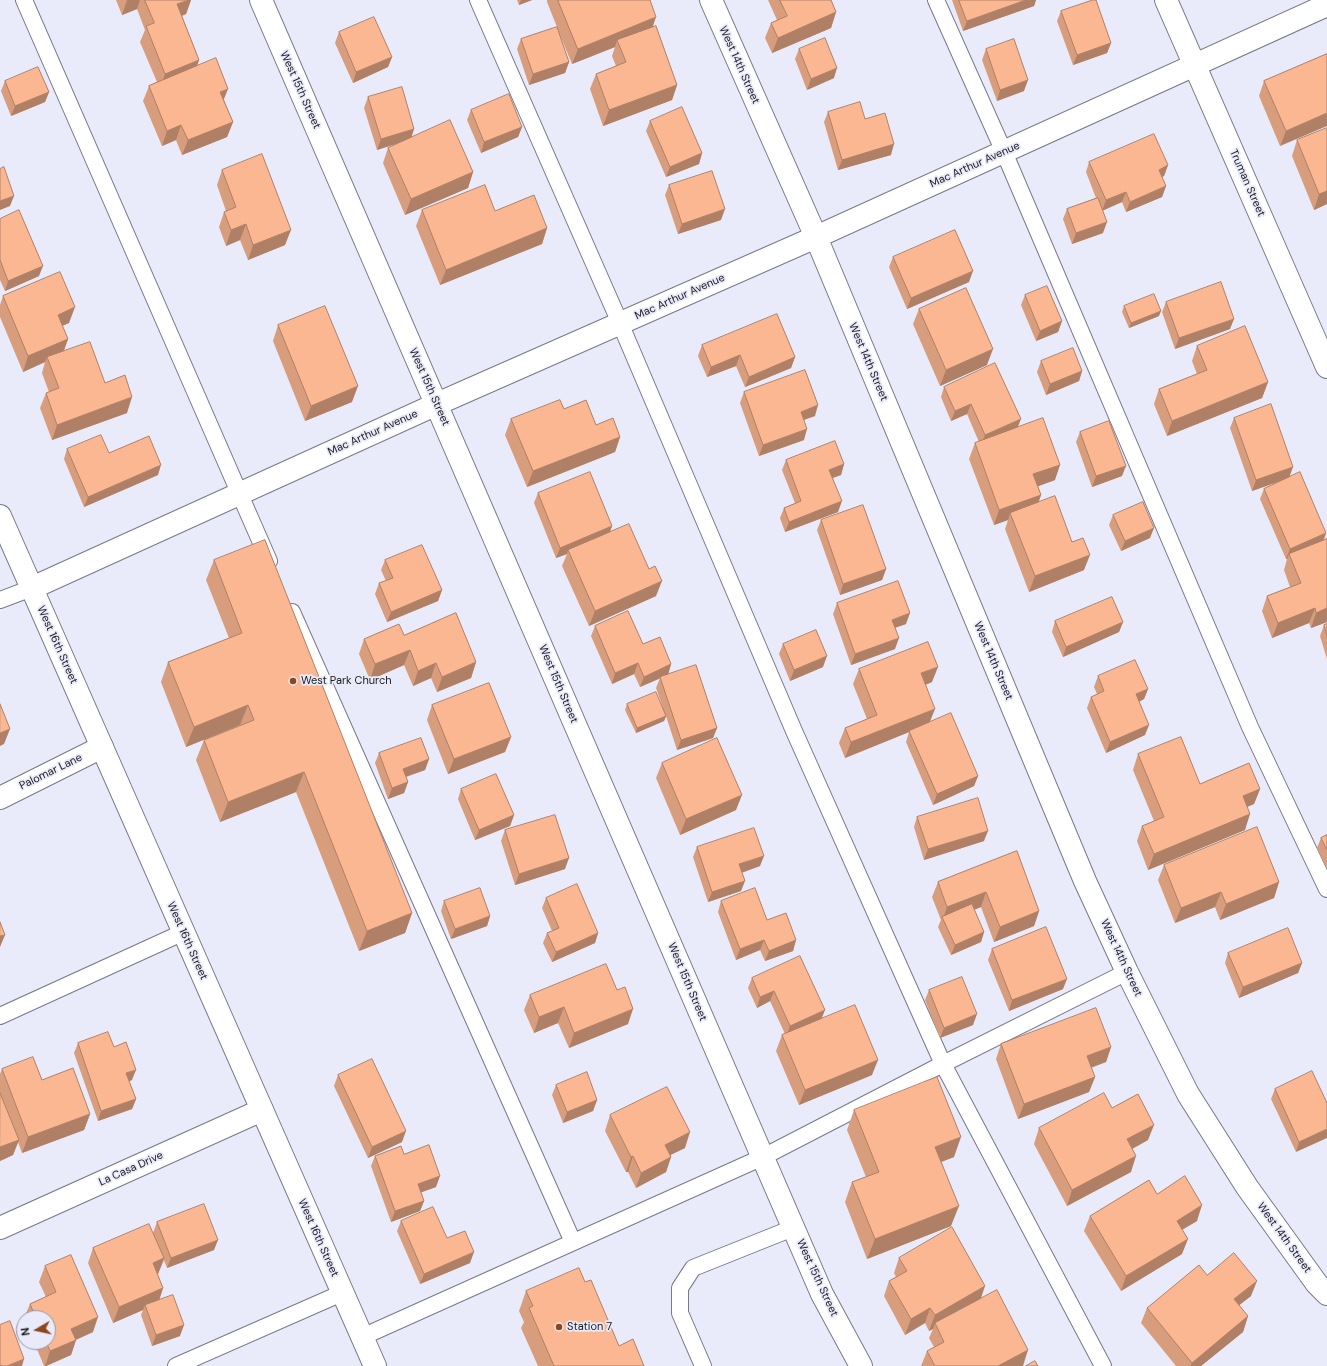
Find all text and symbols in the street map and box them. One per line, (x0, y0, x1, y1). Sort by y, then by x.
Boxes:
street label: West 14th Street (716, 24, 762, 106)
street label: West 15th Street (277, 49, 323, 131)
street label: Mac Arthur Avenue (928, 139, 1022, 191)
street label: Truman Street (1226, 147, 1268, 219)
street label: Mac Arthur Avenue (633, 271, 727, 323)
street label: West 14th Street (846, 321, 890, 403)
street label: West 15th Street (406, 346, 452, 428)
street label: Mac Arthur Avenue (326, 407, 420, 459)
street label: West 16th Street (34, 604, 80, 686)
street label: West 14th Street (971, 620, 1015, 702)
street label: West 15th Street (536, 643, 580, 725)
place label: West Park Church (301, 674, 391, 688)
marker: West Park Church (288, 676, 298, 686)
street label: Palomar Lane (17, 751, 85, 793)
street label: West 16th Street (164, 900, 210, 982)
street label: West 14th Street (1097, 917, 1145, 999)
street label: West 15th Street (665, 941, 709, 1023)
street label: La Casa Drive (97, 1149, 165, 1189)
street label: West 16th Street (295, 1197, 341, 1279)
street label: West 14th Street (1254, 1200, 1314, 1276)
street label: West 15th Street (793, 1237, 841, 1319)
north arrow (16, 1310, 56, 1350)
place label: Station 7 (567, 1320, 612, 1334)
marker: Station 7 (554, 1322, 564, 1332)
text: N (18, 1327, 33, 1337)

